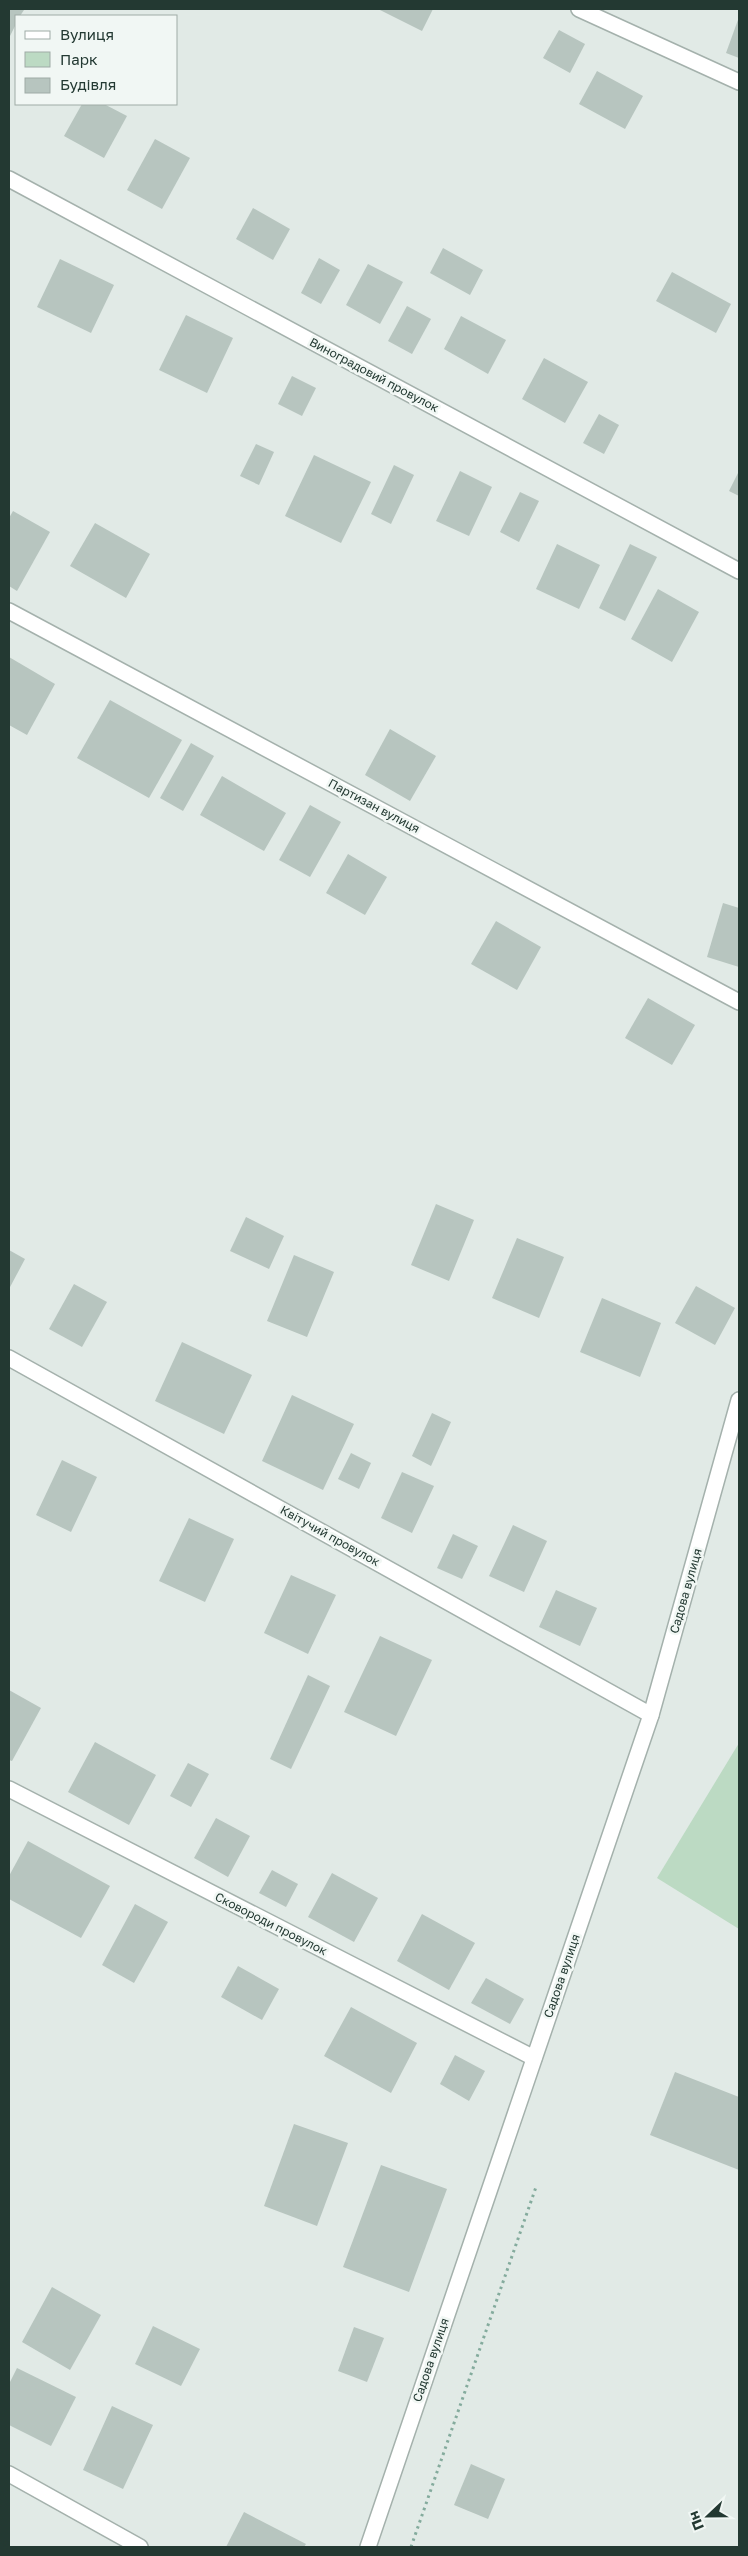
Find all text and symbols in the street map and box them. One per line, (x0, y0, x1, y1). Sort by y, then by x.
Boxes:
legend (15, 15, 178, 105)
text: Вулиця (60, 25, 114, 43)
text: Парк (60, 50, 98, 68)
text: Будівля (60, 75, 116, 93)
street label: Виноградовий провулок (307, 334, 442, 415)
street label: Партизан вулиця (326, 775, 423, 836)
street label: Квітучий провулок (278, 1502, 383, 1569)
street label: Садова вулиця (666, 1547, 705, 1635)
street label: Сковороди провулок (213, 1889, 330, 1958)
street label: Садова вулиця (540, 1932, 583, 2020)
street label: Садова вулиця (409, 2316, 452, 2404)
north arrow (683, 2491, 733, 2541)
text: Пн (684, 2509, 707, 2533)

